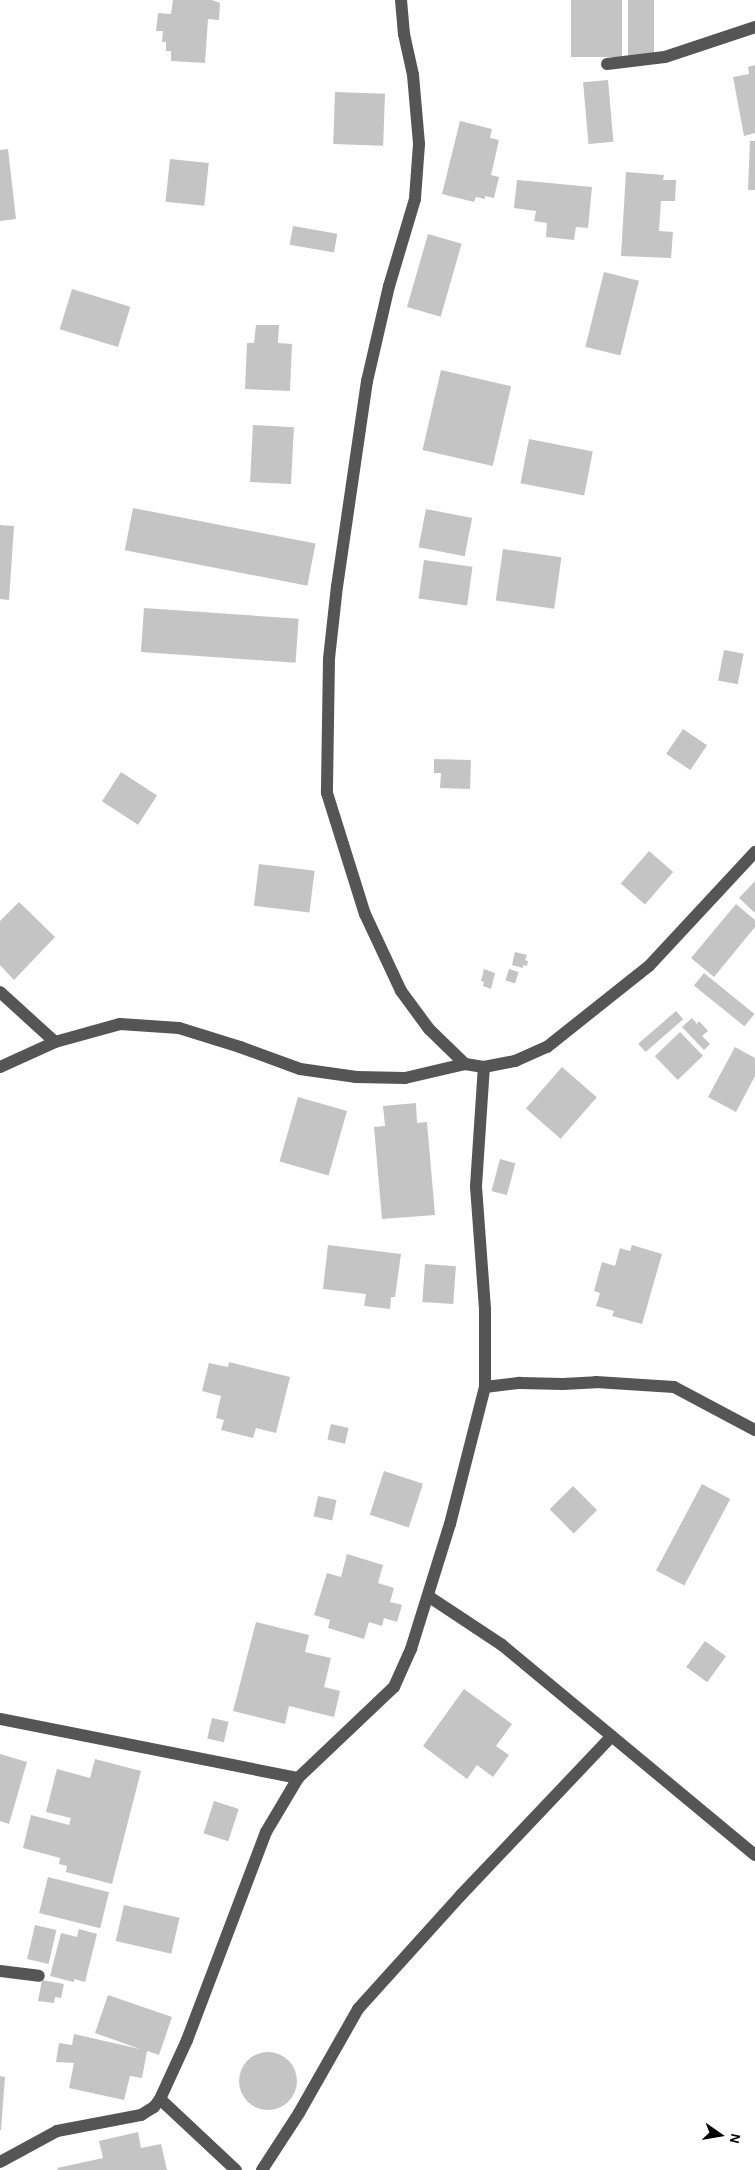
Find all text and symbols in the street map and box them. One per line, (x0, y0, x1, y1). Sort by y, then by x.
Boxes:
north arrow (695, 2110, 745, 2160)
text: N (727, 2132, 743, 2145)

